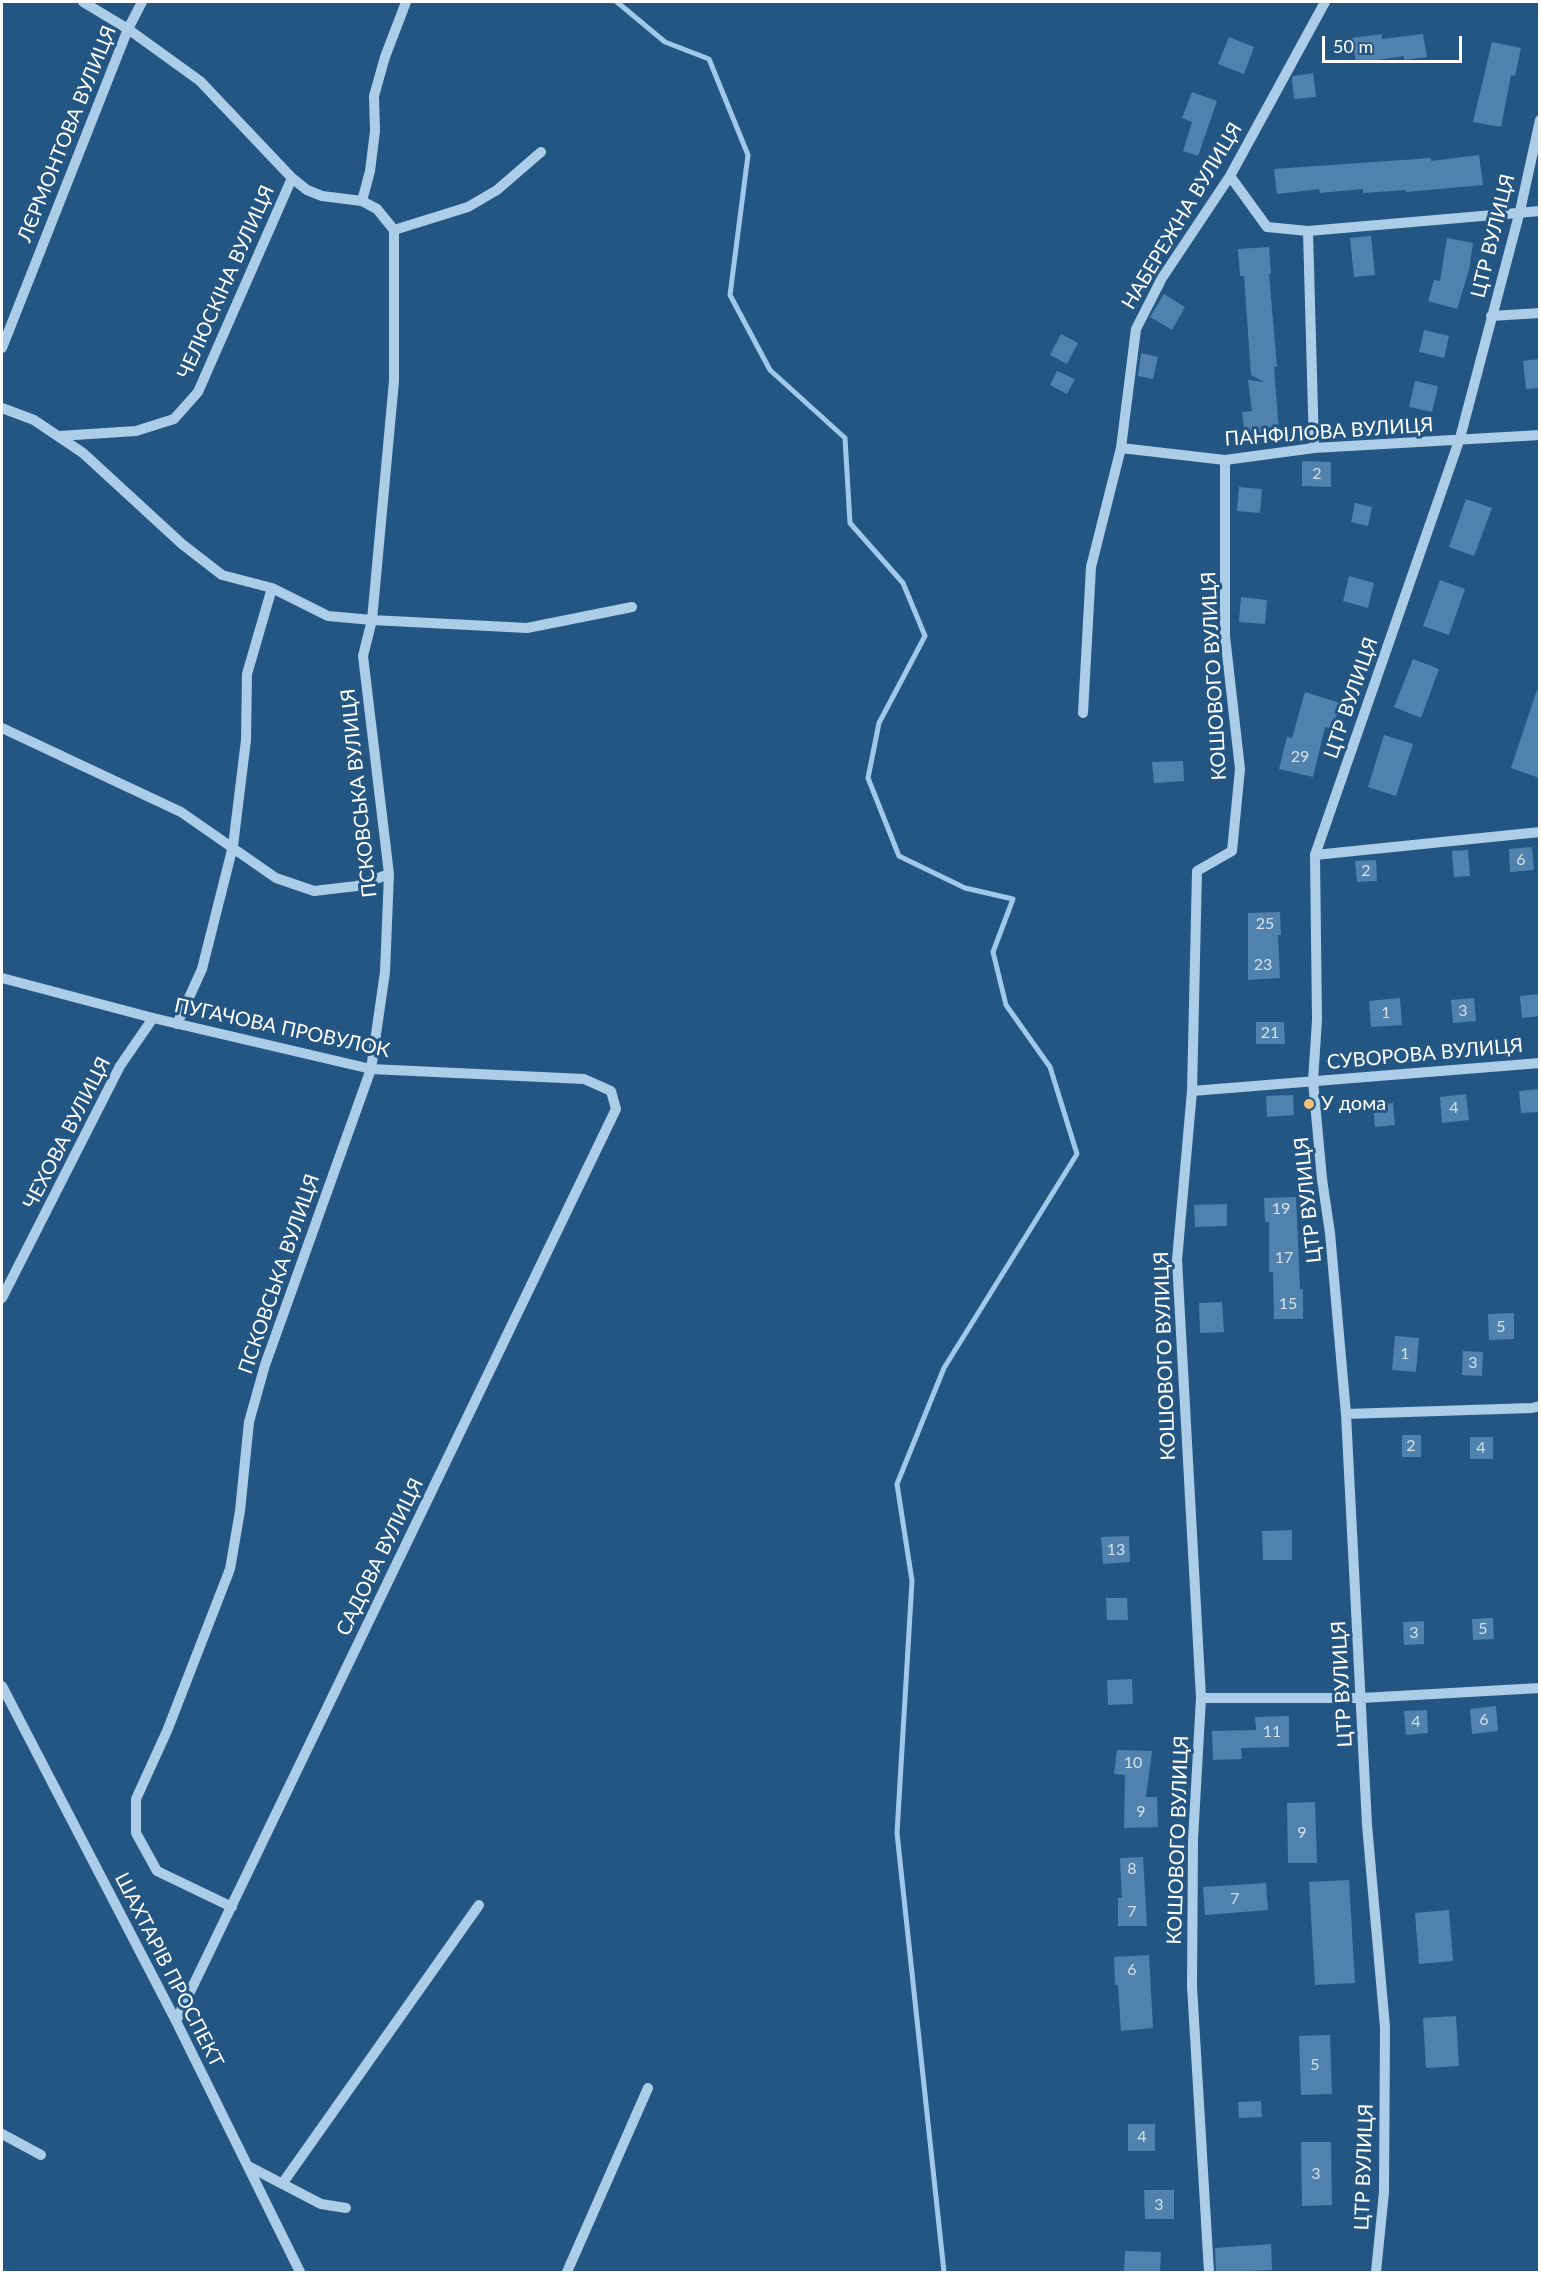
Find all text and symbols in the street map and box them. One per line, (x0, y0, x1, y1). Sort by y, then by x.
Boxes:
street label: ЛЄРМОНТОВА ВУЛИЦЯ (13, 22, 121, 246)
scale bar (1325, 24, 1464, 62)
text: 50 m (1333, 35, 1373, 57)
street label: НАБЕРЕЖНА ВУЛИЦЯ (1117, 118, 1247, 314)
street label: ЦТР ВУЛИЦЯ (1466, 172, 1520, 300)
street label: ЧЕЛЮСКІНА ВУЛИЦЯ (173, 182, 279, 382)
street label: ПАНФІЛОВА ВУЛИЦЯ (1224, 413, 1434, 451)
house number: 2 (1312, 464, 1322, 484)
street label: КОШОВОГО ВУЛИЦЯ (1197, 571, 1231, 781)
street label: ЦТР ВУЛИЦЯ (1319, 634, 1383, 762)
street label: ПСКОВСЬКА ВУЛИЦЯ (336, 687, 382, 899)
house number: 29 (1291, 747, 1309, 767)
house number: 6 (1516, 850, 1526, 870)
house number: 2 (1361, 861, 1371, 881)
house number: 25 (1256, 914, 1274, 934)
house number: 23 (1254, 955, 1272, 975)
street label: ПУГАЧОВА ПРОВУЛОК (172, 993, 392, 1063)
house number: 3 (1458, 1001, 1468, 1021)
house number: 1 (1381, 1003, 1391, 1023)
house number: 21 (1261, 1023, 1279, 1043)
street label: СУВОРОВА ВУЛИЦЯ (1326, 1033, 1524, 1075)
street label: ЧЕХОВА ВУЛИЦЯ (18, 1053, 116, 1213)
place label: У дома (1321, 1092, 1386, 1116)
marker: У дома (1302, 1097, 1316, 1111)
house number: 4 (1449, 1098, 1459, 1118)
street label: ЦТР ВУЛИЦЯ (1289, 1136, 1327, 1264)
street label: ПСКОВСЬКА ВУЛИЦЯ (233, 1171, 325, 1377)
house number: 19 (1272, 1199, 1290, 1219)
house number: 17 (1275, 1248, 1293, 1268)
street label: КОШОВОГО ВУЛИЦЯ (1149, 1251, 1181, 1461)
house number: 15 (1279, 1294, 1297, 1314)
house number: 5 (1496, 1317, 1506, 1337)
house number: 1 (1400, 1344, 1410, 1364)
house number: 3 (1468, 1353, 1478, 1373)
house number: 2 (1406, 1436, 1416, 1456)
house number: 4 (1476, 1438, 1486, 1458)
street label: САДОВА ВУЛИЦЯ (331, 1474, 429, 1640)
house number: 13 (1107, 1540, 1125, 1560)
house number: 5 (1478, 1619, 1488, 1639)
street label: ЦТР ВУЛИЦЯ (1327, 1620, 1357, 1748)
house number: 3 (1409, 1623, 1419, 1643)
house number: 6 (1479, 1710, 1489, 1730)
house number: 4 (1411, 1712, 1421, 1732)
house number: 11 (1263, 1722, 1281, 1742)
street label: КОШОВОГО ВУЛИЦЯ (1162, 1735, 1194, 1945)
house number: 10 (1124, 1753, 1142, 1773)
house number: 9 (1136, 1802, 1146, 1822)
house number: 9 (1297, 1823, 1307, 1843)
house number: 8 (1127, 1859, 1137, 1879)
street label: ШАХТАРІВ ПРОСПЕКТ (109, 1869, 229, 2071)
house number: 7 (1230, 1889, 1240, 1909)
house number: 7 (1127, 1902, 1137, 1922)
house number: 6 (1127, 1960, 1137, 1980)
house number: 5 (1310, 2055, 1320, 2075)
street label: ЦТР ВУЛИЦЯ (1350, 2103, 1378, 2231)
house number: 4 (1137, 2127, 1147, 2147)
house number: 3 (1311, 2164, 1321, 2184)
house number: 3 (1154, 2195, 1164, 2215)

